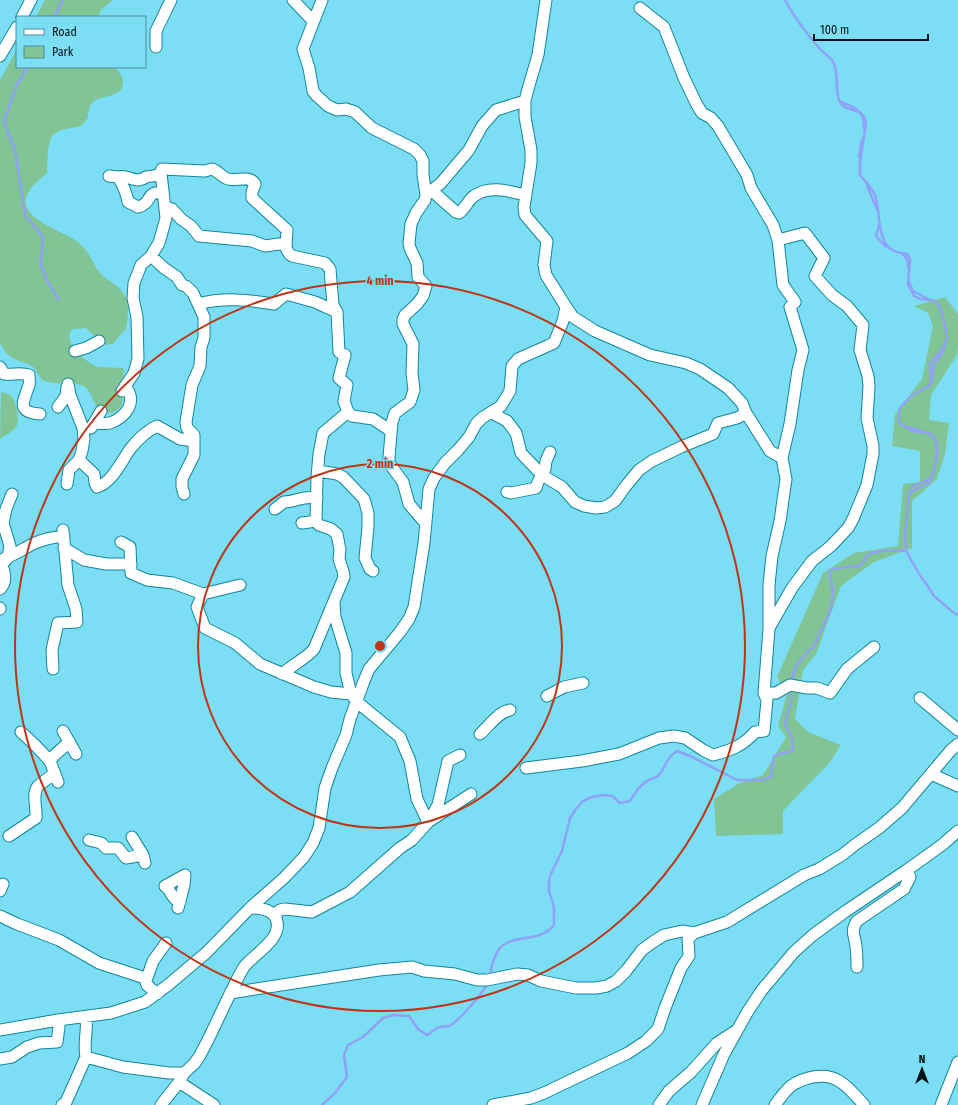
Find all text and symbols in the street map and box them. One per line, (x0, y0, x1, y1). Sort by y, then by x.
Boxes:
legend (16, 16, 146, 68)
scale bar (814, 16, 928, 42)
text: 100 m (820, 23, 849, 37)
text: Road (52, 25, 77, 39)
text: Park (52, 45, 74, 59)
text: 4 min (366, 274, 394, 288)
text: 2 min (366, 457, 393, 471)
centre of rings (373, 639, 387, 653)
north arrow (902, 1049, 942, 1089)
text: N (919, 1053, 925, 1066)

